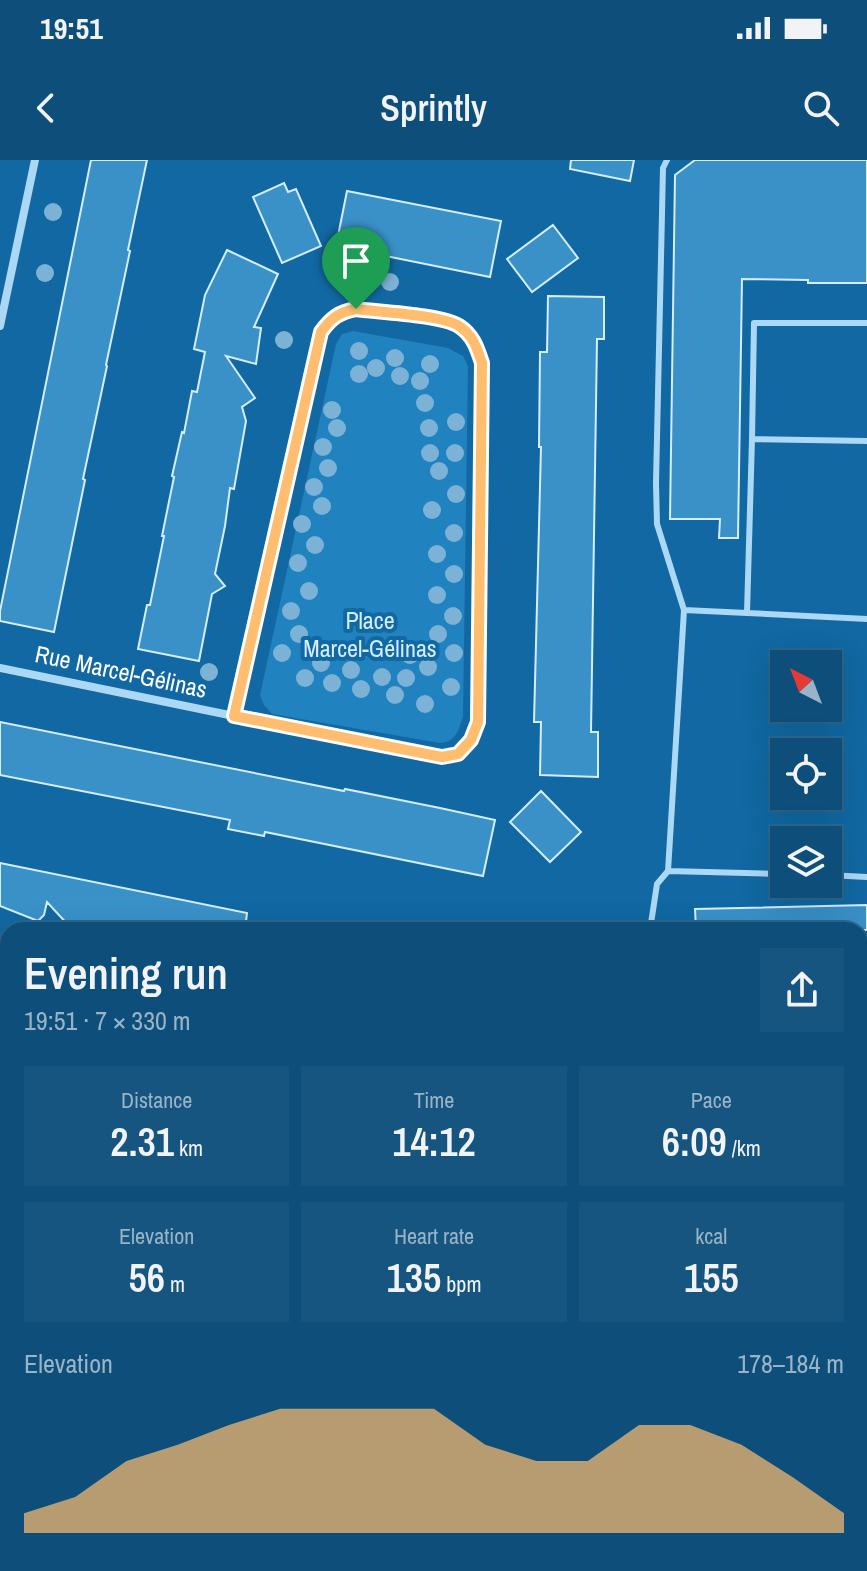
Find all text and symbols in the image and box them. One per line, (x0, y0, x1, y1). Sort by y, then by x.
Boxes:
text: 19:51 (40, 8, 103, 48)
text: Sprintly (380, 84, 487, 132)
icon: back (24, 86, 68, 130)
icon: search (799, 86, 843, 130)
pin (322, 227, 390, 309)
icon: arrive (334, 239, 378, 283)
park label: Place Marcel-Gélinas (303, 604, 437, 664)
street label: Rue Marcel-Gélinas (32, 637, 210, 705)
north arrow (770, 650, 842, 722)
map controls (770, 650, 842, 898)
button: locate (770, 738, 842, 810)
button: layers (770, 826, 842, 898)
text: Evening run (24, 943, 228, 1003)
button: share (760, 948, 844, 1032)
text: 19:51 · 7 × 330 m (24, 1003, 191, 1038)
text: Distance (121, 1085, 192, 1115)
text: Time (414, 1085, 454, 1115)
text: Pace (691, 1085, 732, 1115)
text: 2.31 (110, 1115, 174, 1168)
text: 14:12 (392, 1115, 476, 1168)
text: 6:09 (662, 1115, 727, 1168)
text: km (174, 1133, 203, 1163)
text: /km (727, 1133, 761, 1163)
text: Elevation (119, 1221, 194, 1251)
text: Heart rate (394, 1221, 474, 1251)
text: kcal (695, 1221, 727, 1251)
text: 56 (128, 1251, 165, 1304)
text: 135 (387, 1251, 441, 1304)
text: 155 (684, 1251, 739, 1304)
text: m (165, 1269, 185, 1299)
text: bpm (441, 1269, 481, 1299)
text: Elevation (24, 1346, 113, 1381)
text: 178–184 m (737, 1346, 844, 1381)

